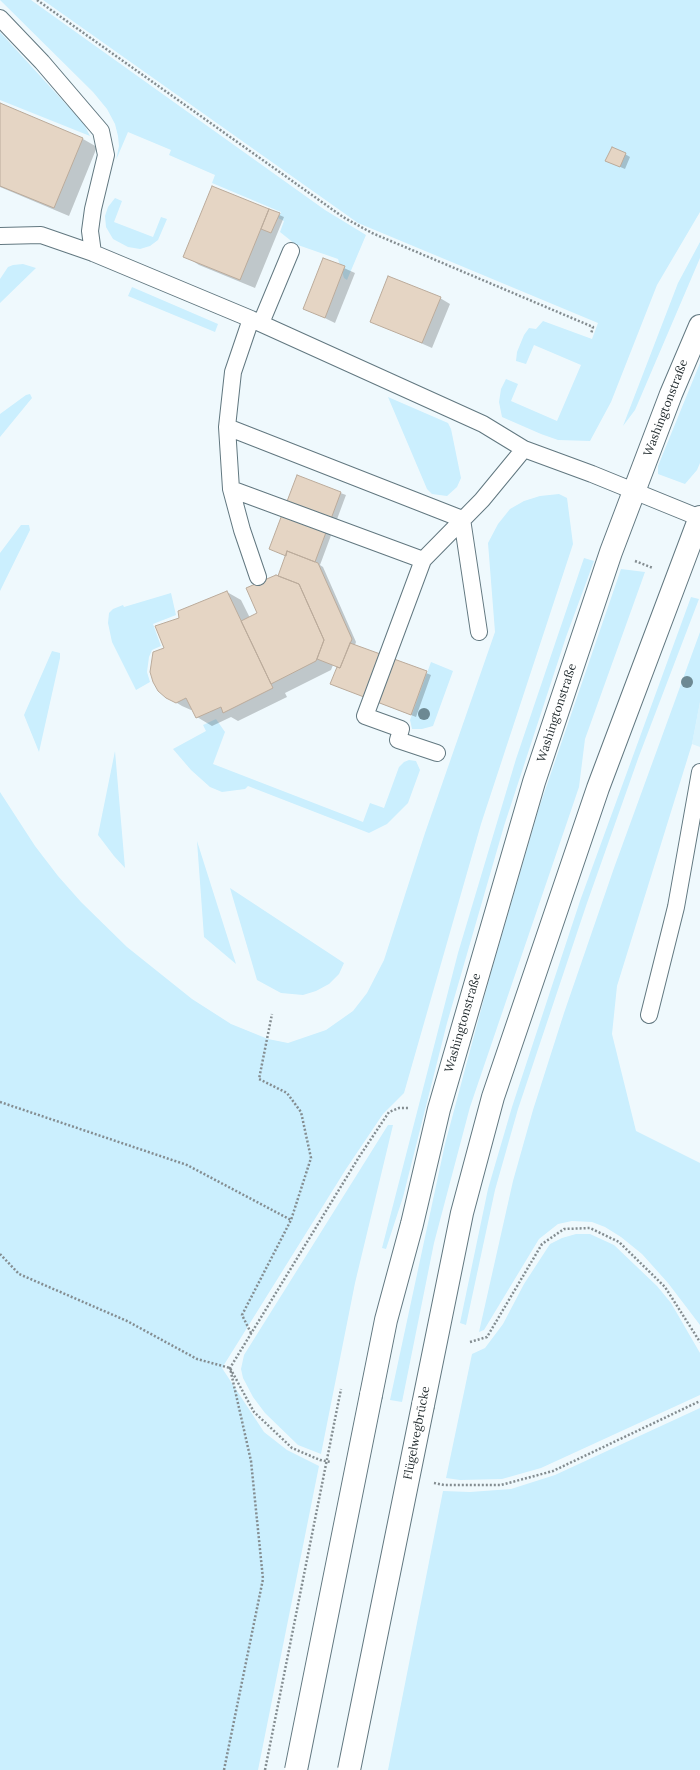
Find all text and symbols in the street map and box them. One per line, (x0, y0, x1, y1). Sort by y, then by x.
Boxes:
street label: Washingtonstraße (641, 357, 691, 459)
street label: Washingtonstraße (534, 662, 580, 764)
street label: Washingtonstraße (442, 972, 484, 1074)
street label: Flügelwegbrücke (401, 1385, 433, 1481)

